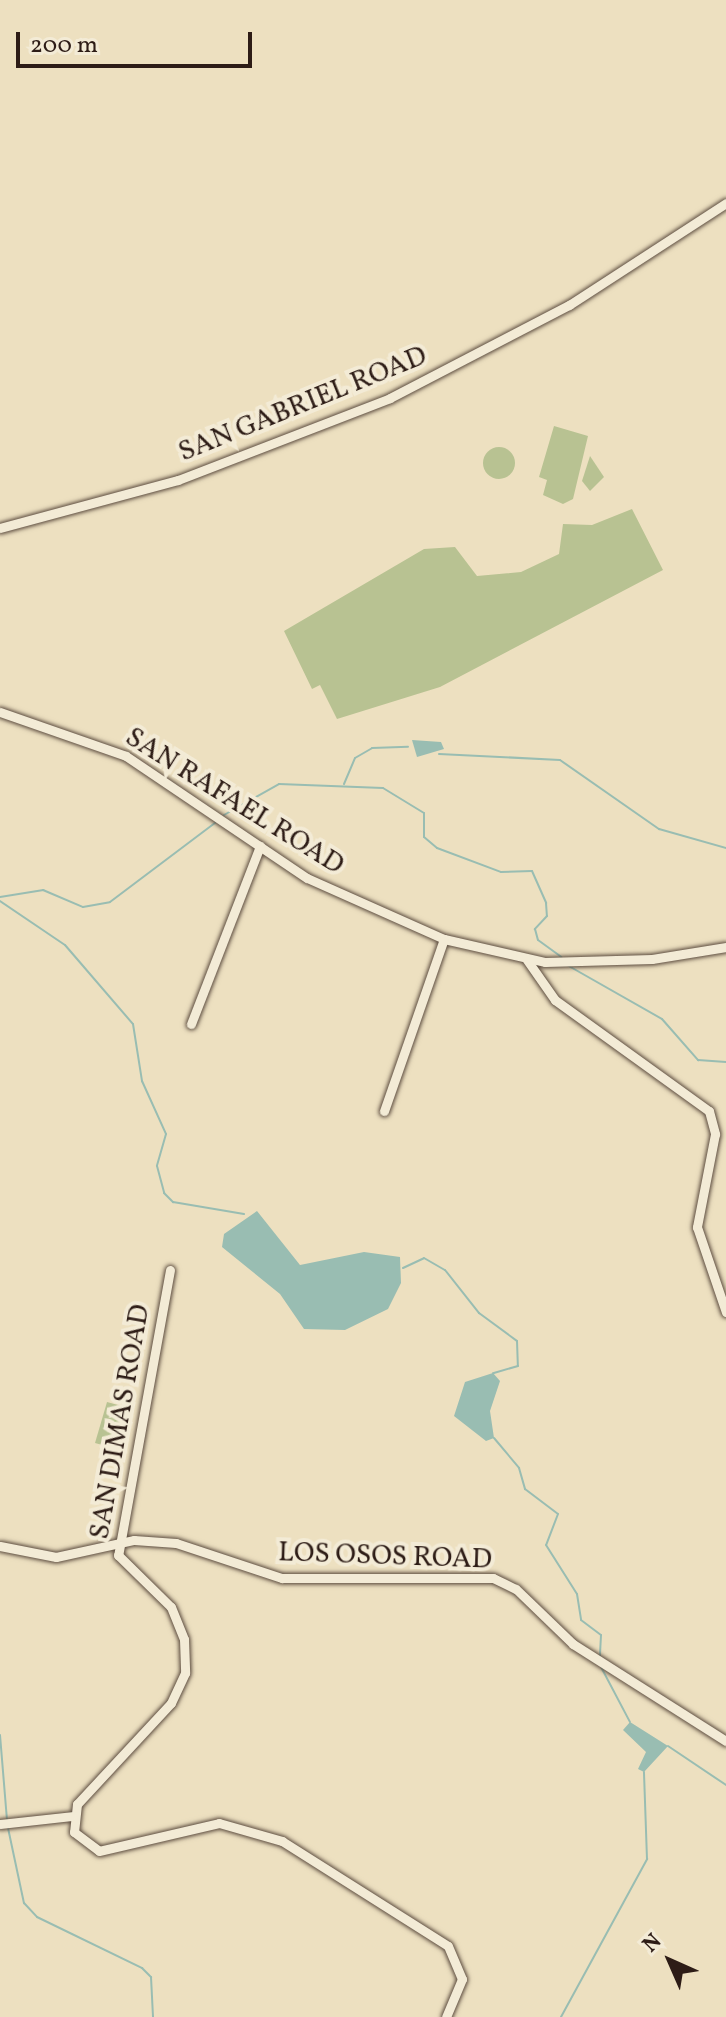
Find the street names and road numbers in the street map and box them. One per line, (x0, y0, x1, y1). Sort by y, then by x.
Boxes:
street label: SAN GABRIEL ROAD (174, 340, 432, 470)
street label: SAN RAFAEL ROAD (118, 721, 350, 883)
street label: SAN DIMAS ROAD (84, 1302, 158, 1542)
street label: LOS OSOS ROAD (278, 1536, 492, 1578)

